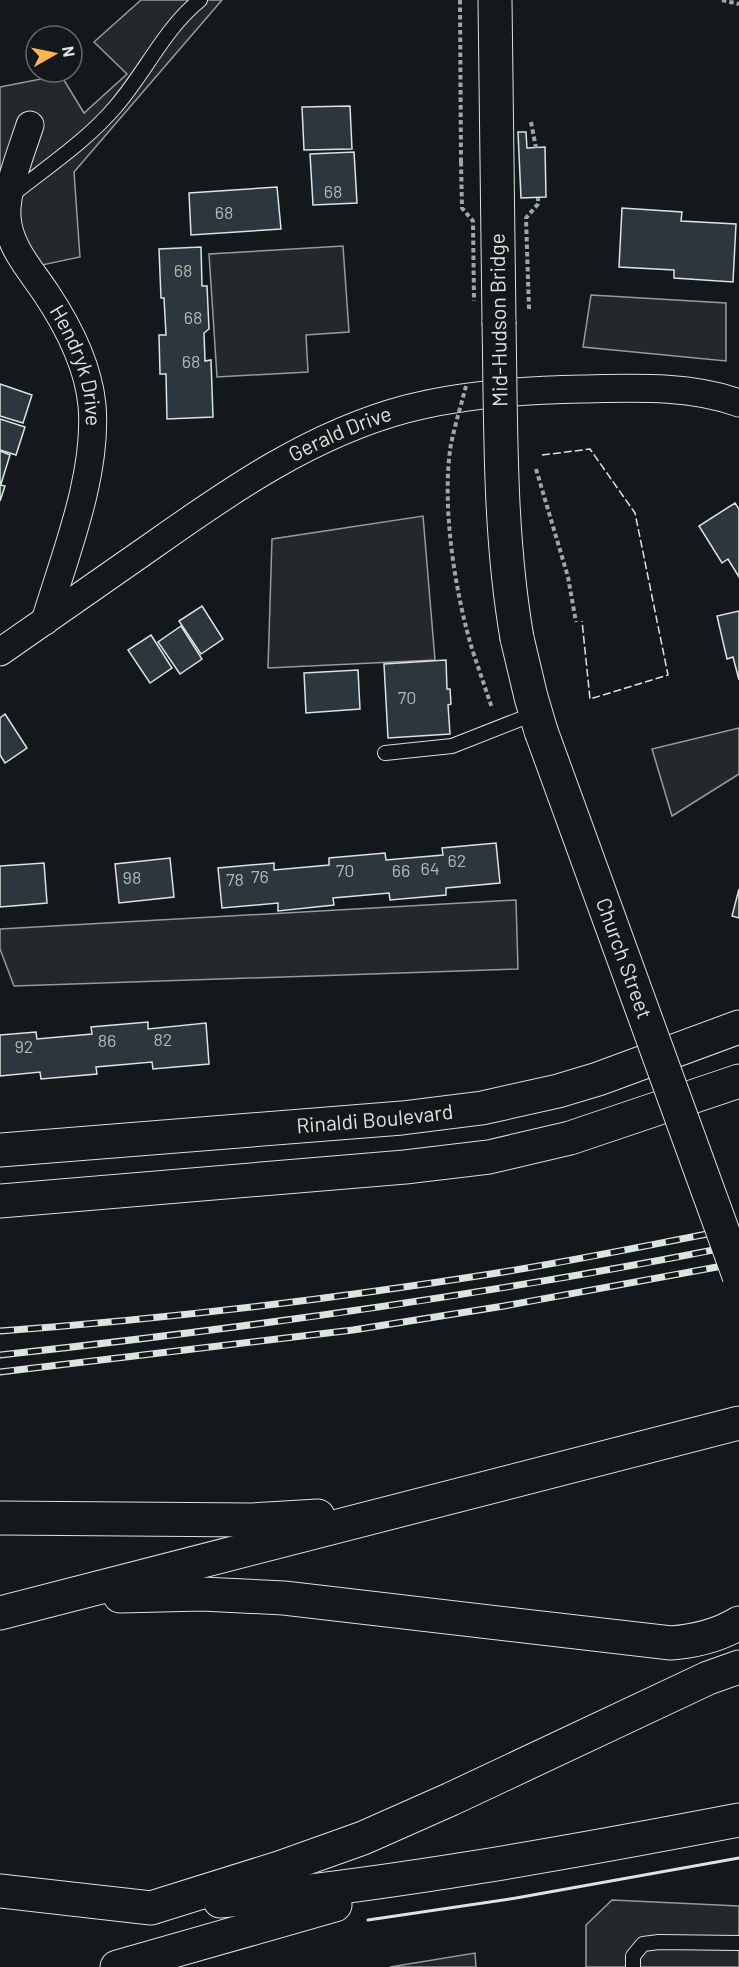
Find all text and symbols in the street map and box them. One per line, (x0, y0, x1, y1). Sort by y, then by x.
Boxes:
north arrow (24, 24, 84, 84)
text: N (59, 45, 80, 58)
house number: 68 (324, 180, 342, 202)
house number: 68 (215, 201, 233, 223)
street label: Mid-Hudson Bridge (483, 233, 512, 407)
house number: 68 (174, 259, 192, 281)
street label: Hendryk Drive (45, 300, 107, 426)
house number: 68 (184, 306, 202, 328)
house number: 68 (182, 350, 200, 372)
street label: Gerald Drive (284, 400, 394, 466)
house number: 70 (398, 686, 416, 708)
house number: 62 (448, 849, 466, 871)
house number: 64 (420, 857, 440, 879)
house number: 70 (336, 859, 354, 881)
house number: 66 (392, 859, 410, 881)
house number: 76 (251, 865, 269, 887)
house number: 98 (123, 866, 141, 888)
house number: 78 (226, 868, 244, 890)
street label: Church Street (592, 894, 658, 1022)
house number: 82 (153, 1028, 173, 1050)
house number: 86 (98, 1029, 116, 1051)
house number: 92 (14, 1035, 34, 1057)
street label: Rinaldi Boulevard (295, 1098, 454, 1137)

